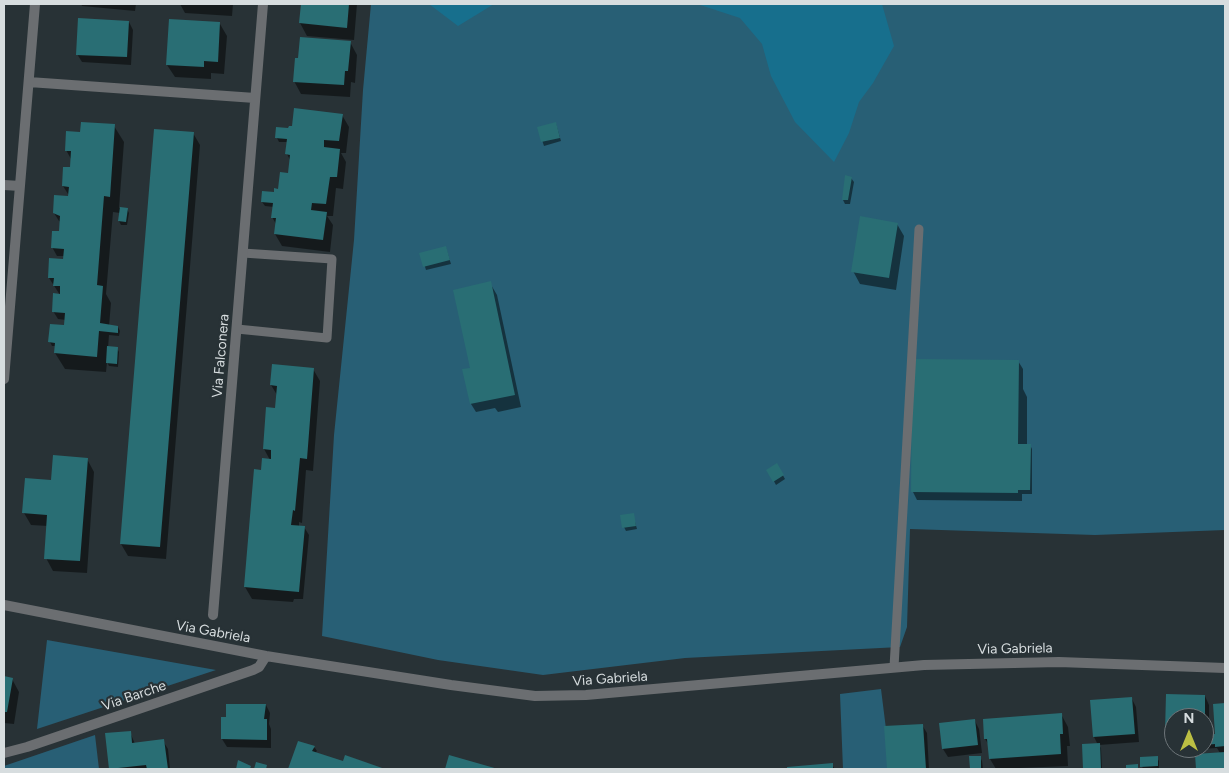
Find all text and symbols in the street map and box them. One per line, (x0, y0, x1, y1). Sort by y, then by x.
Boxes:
street label: Via Falconera (209, 313, 233, 399)
street label: Via Gabriela (174, 617, 252, 647)
street label: Via Gabriela (977, 640, 1053, 658)
street label: Via Gabriela (572, 668, 648, 690)
street label: Via Barche (100, 677, 168, 715)
north arrow (1164, 708, 1214, 758)
text: N (1184, 710, 1194, 727)

